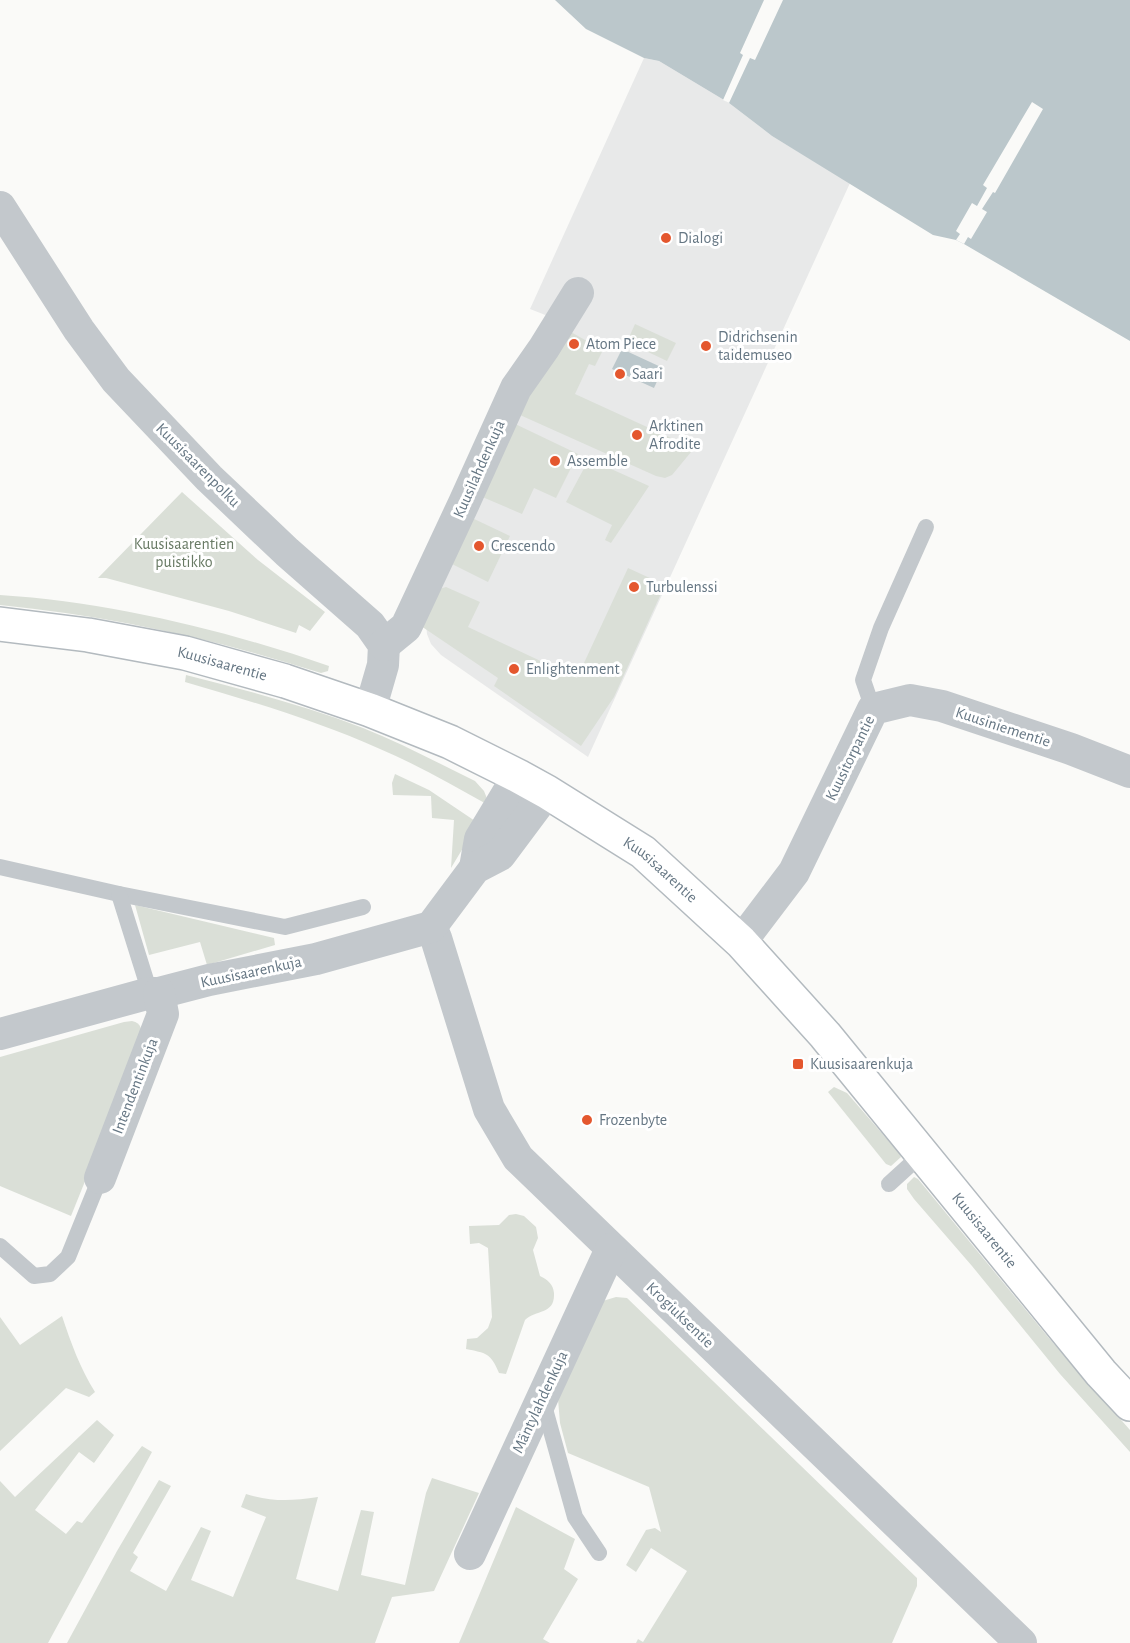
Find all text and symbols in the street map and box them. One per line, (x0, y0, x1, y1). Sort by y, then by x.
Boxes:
place label: Dialogi (678, 230, 723, 246)
marker: Dialogi (659, 231, 673, 245)
place label: Didrichsenin taidemuseo (718, 329, 798, 363)
place label: Atom Piece (586, 336, 656, 352)
marker: Atom Piece (567, 337, 581, 351)
marker: Didrichsenin taidemuseo (699, 339, 713, 353)
place label: Saari (632, 366, 663, 382)
marker: Saari (613, 367, 627, 381)
street label: Kuusilahdenkuja (450, 418, 509, 521)
place label: Arktinen Afrodite (649, 418, 703, 452)
street label: Kuusisaarenpolku (153, 420, 243, 510)
marker: Arktinen Afrodite (630, 428, 644, 442)
place label: Assemble (567, 453, 628, 469)
marker: Assemble (548, 454, 562, 468)
park label: Kuusisaarentien puistikko (134, 536, 234, 570)
place label: Crescendo (491, 538, 556, 554)
marker: Crescendo (472, 539, 486, 553)
place label: Turbulenssi (646, 579, 718, 595)
marker: Turbulenssi (627, 580, 641, 594)
street label: Kuusisaarentie (176, 644, 269, 684)
place label: Enlightenment (526, 661, 620, 677)
marker: Enlightenment (507, 662, 521, 676)
street label: Kuusiniementie (953, 704, 1053, 750)
street label: Kuusitorpantie (823, 713, 877, 803)
street label: Kuusisaarentie (620, 834, 700, 906)
street label: Kuusisaarenkuja (199, 953, 303, 992)
street label: Intendentinkuja (109, 1036, 162, 1136)
place label: Kuusisaarenkuja (810, 1056, 913, 1073)
marker: Kuusisaarenkuja (791, 1057, 805, 1071)
place label: Frozenbyte (599, 1112, 667, 1129)
marker: Frozenbyte (580, 1113, 594, 1127)
street label: Kuusisaarentie (949, 1189, 1020, 1271)
street label: Krogiuksentie (643, 1279, 717, 1351)
street label: Mäntylahdenkuja (509, 1349, 572, 1456)

